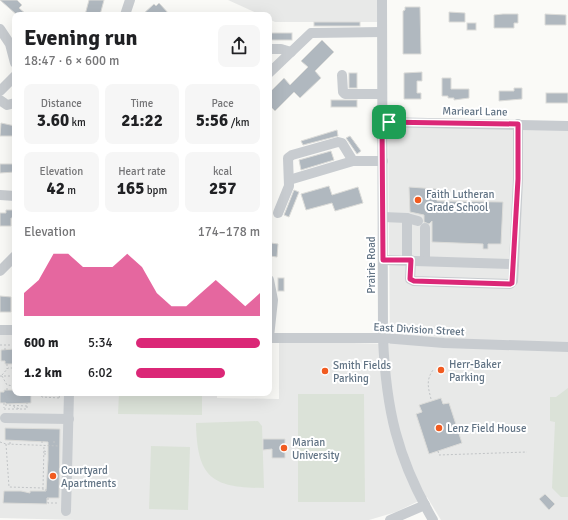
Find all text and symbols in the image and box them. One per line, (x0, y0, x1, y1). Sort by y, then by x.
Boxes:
text: Evening run (24, 24, 138, 51)
button: share (218, 25, 260, 67)
text: 18:47 · 6 × 600 m (24, 53, 119, 69)
text: Distance (41, 97, 82, 110)
text: Time (131, 97, 153, 110)
text: Pace (212, 97, 234, 110)
street label: Mariearl Lane (442, 104, 508, 119)
pin (372, 105, 406, 139)
text: 3.60 (37, 110, 69, 131)
text: 21:22 (121, 110, 163, 131)
text: 5:56 (196, 110, 228, 131)
icon: arrive (378, 111, 400, 133)
text: km (69, 116, 86, 129)
text: /km (228, 116, 250, 129)
text: Elevation (39, 165, 83, 178)
text: Heart rate (118, 165, 166, 178)
text: kcal (213, 165, 232, 178)
text: 42 (47, 178, 65, 199)
text: 165 (117, 178, 144, 199)
text: 257 (209, 178, 236, 199)
text: m (65, 184, 76, 197)
text: bpm (144, 184, 167, 197)
place label: Faith Lutheran Grade School (426, 188, 495, 214)
marker: Faith Lutheran Grade School (413, 195, 423, 205)
text: Elevation (24, 224, 76, 240)
text: 174–178 m (198, 224, 260, 240)
street label: Prairie Road (365, 236, 378, 294)
street label: East Division Street (373, 321, 465, 338)
text: 600 m (24, 335, 58, 351)
text: 5:34 (88, 335, 113, 351)
place label: Herr-Baker Parking (449, 358, 501, 384)
place label: Smith Fields Parking (333, 359, 391, 385)
text: 1.2 km (24, 365, 62, 381)
text: 6:02 (88, 365, 113, 381)
marker: Herr-Baker Parking (436, 365, 446, 375)
marker: Smith Fields Parking (320, 366, 330, 376)
place label: Lenz Field House (447, 422, 526, 435)
marker: Lenz Field House (434, 423, 444, 433)
place label: Marian University (292, 436, 340, 462)
marker: Marian University (279, 443, 289, 453)
place label: Courtyard Apartments (61, 464, 116, 490)
marker: Courtyard Apartments (48, 471, 58, 481)

